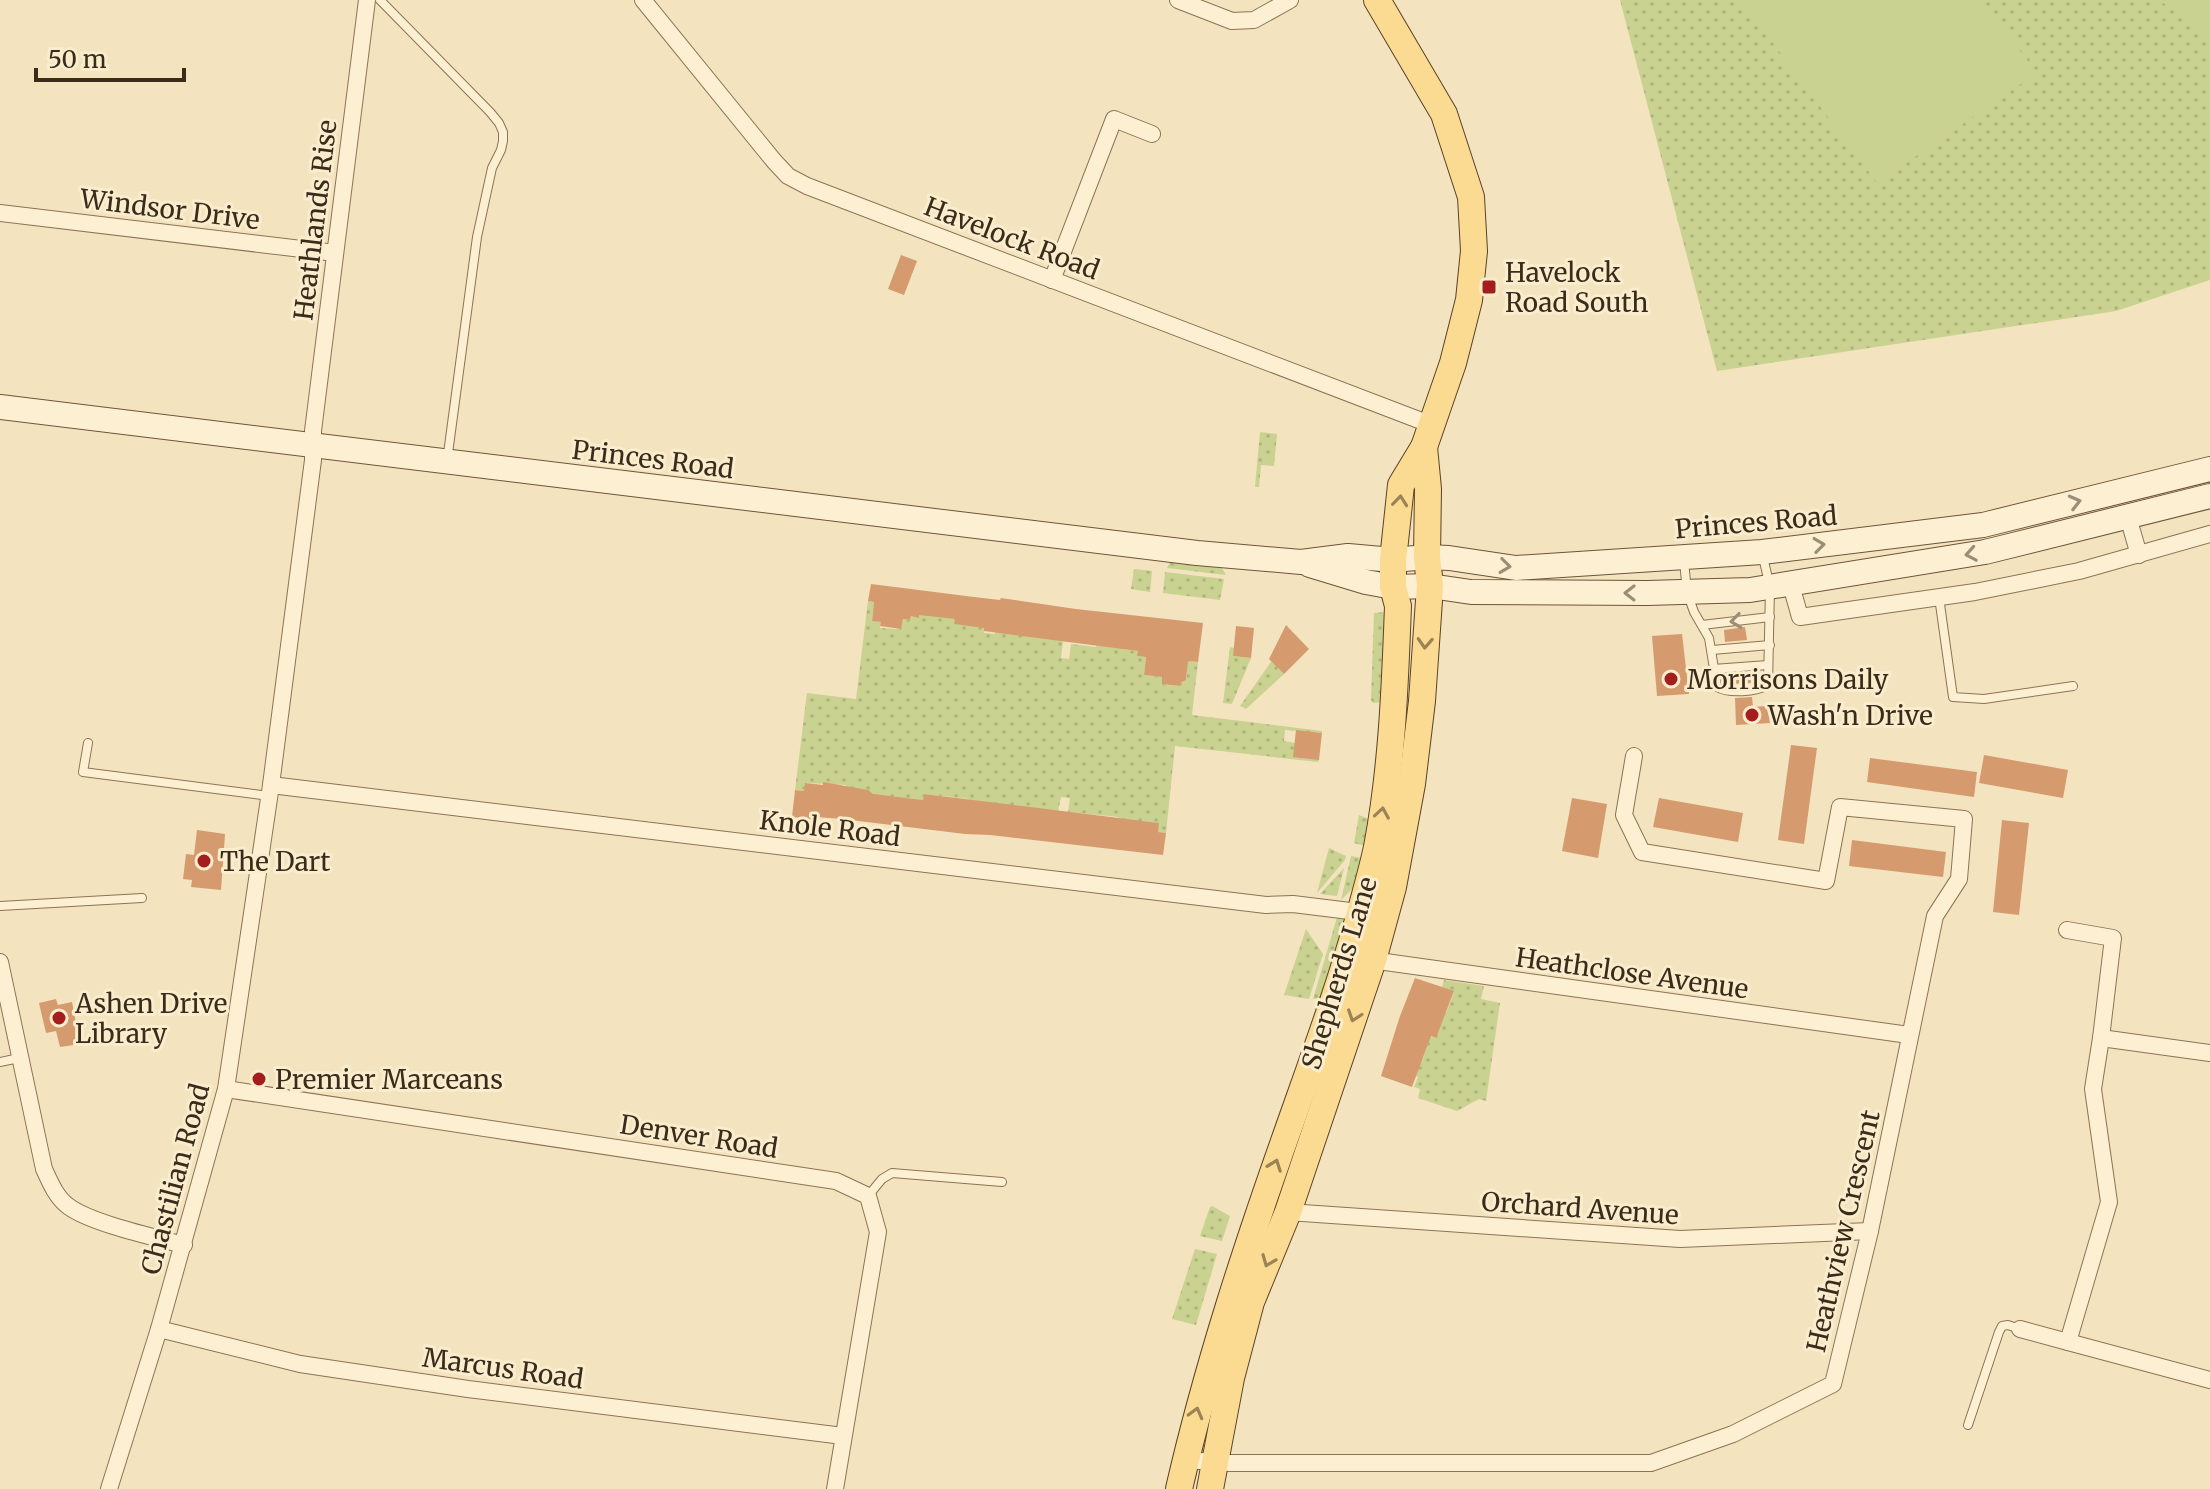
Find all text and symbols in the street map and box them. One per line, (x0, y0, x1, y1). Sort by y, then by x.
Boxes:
scale bar (36, 32, 184, 82)
text: 50 m (48, 44, 107, 75)
street label: Heathlands Rise (286, 118, 344, 322)
street label: Windsor Drive (77, 182, 262, 236)
street label: Havelock Road (920, 189, 1104, 287)
place label: Havelock Road South (1505, 256, 1648, 319)
marker: Havelock Road South (1480, 278, 1498, 296)
street label: Princes Road (570, 433, 736, 485)
one-way arrow (1391, 494, 1408, 507)
one-way arrow (2068, 495, 2082, 512)
street label: Princes Road (1673, 498, 1839, 546)
one-way arrow (1813, 537, 1826, 554)
one-way arrow (1964, 545, 1978, 562)
one-way arrow (1498, 557, 1511, 574)
one-way arrow (1623, 584, 1636, 602)
one-way arrow (1729, 613, 1742, 630)
one-way arrow (1417, 637, 1434, 650)
place label: Morrisons Daily (1687, 663, 1889, 696)
marker: Morrisons Daily (1662, 670, 1680, 688)
place label: Wash'n Drive (1767, 699, 1933, 732)
marker: Wash'n Drive (1743, 706, 1761, 724)
street label: Knole Road (758, 803, 903, 853)
one-way arrow (1373, 806, 1390, 820)
place label: The Dart (220, 845, 330, 878)
marker: The Dart (195, 852, 213, 870)
street label: Shepherds Lane (1294, 873, 1384, 1073)
street label: Heathclose Avenue (1513, 940, 1751, 1006)
place label: Ashen Drive Library (74, 987, 227, 1050)
one-way arrow (1348, 1008, 1364, 1022)
marker: Ashen Drive Library (50, 1009, 68, 1027)
place label: Premier Marceans (275, 1063, 503, 1096)
marker: Premier Marceans (250, 1070, 268, 1088)
street label: Chastilian Road (134, 1079, 216, 1278)
street label: Denver Road (618, 1107, 781, 1165)
street label: Heathview Crescent (1799, 1107, 1887, 1355)
one-way arrow (1265, 1159, 1282, 1173)
street label: Orchard Avenue (1480, 1185, 1680, 1231)
one-way arrow (1261, 1253, 1278, 1267)
street label: Marcus Road (420, 1340, 586, 1396)
one-way arrow (1187, 1407, 1204, 1421)

